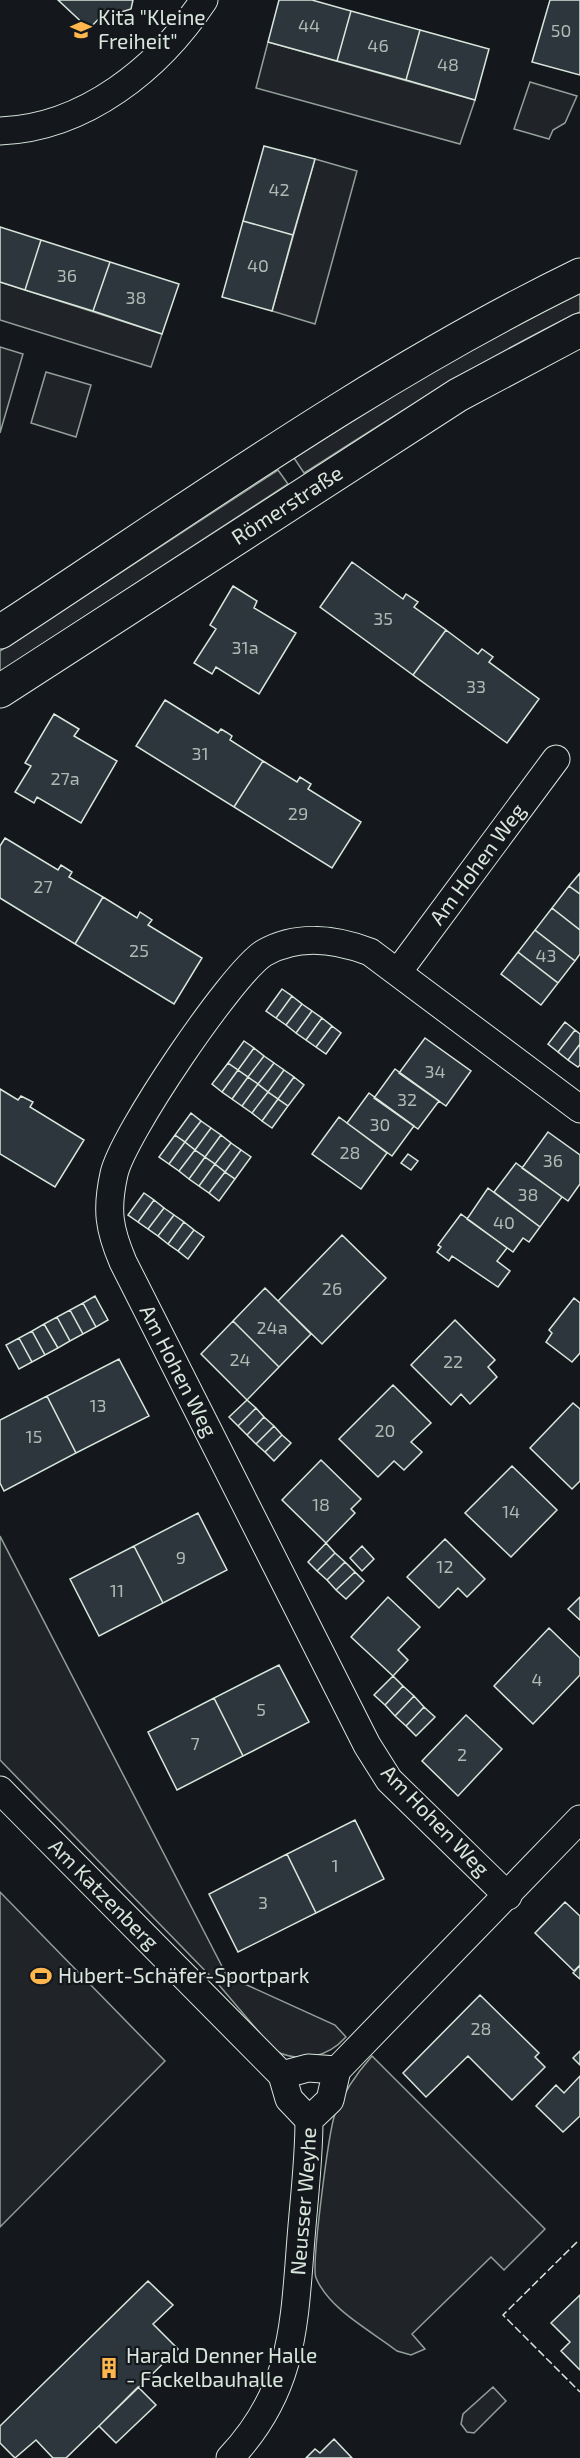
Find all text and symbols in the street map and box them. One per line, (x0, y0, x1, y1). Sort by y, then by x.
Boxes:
place label: Kita "Kleine Freiheit" (98, 4, 206, 53)
house number: 44 (298, 14, 320, 36)
school or university icon: Kita "Kleine Freiheit" (69, 18, 93, 42)
house number: 50 (551, 19, 571, 41)
house number: 46 (367, 34, 389, 56)
house number: 48 (437, 53, 459, 75)
house number: 42 (268, 178, 290, 200)
house number: 40 (247, 254, 269, 276)
house number: 36 (57, 264, 77, 286)
house number: 38 (126, 286, 146, 308)
street label: Römerstraße (226, 459, 347, 549)
house number: 35 (373, 607, 393, 629)
house number: 31a (231, 636, 259, 658)
house number: 33 (466, 675, 486, 697)
house number: 31 (191, 742, 209, 764)
house number: 27a (50, 767, 80, 789)
street label: Am Hohen Weg (423, 798, 530, 929)
house number: 29 (288, 802, 308, 824)
house number: 27 (33, 875, 53, 897)
house number: 25 (129, 939, 149, 961)
house number: 43 (535, 944, 557, 966)
house number: 34 (424, 1060, 446, 1082)
house number: 32 (397, 1088, 417, 1110)
house number: 30 (370, 1113, 390, 1135)
house number: 28 (339, 1141, 361, 1163)
house number: 36 (543, 1149, 563, 1171)
house number: 38 (518, 1183, 538, 1205)
house number: 40 (493, 1211, 515, 1233)
house number: 26 (322, 1277, 342, 1299)
street label: Am Hohen Weg (135, 1300, 223, 1441)
house number: 24a (256, 1316, 288, 1338)
house number: 24 (229, 1348, 251, 1370)
house number: 22 (443, 1350, 463, 1372)
house number: 13 (89, 1394, 107, 1416)
house number: 20 (375, 1419, 395, 1441)
house number: 15 (26, 1425, 42, 1447)
house number: 18 (312, 1493, 330, 1515)
house number: 14 (502, 1500, 520, 1522)
house number: 9 (176, 1546, 186, 1568)
house number: 12 (436, 1555, 454, 1577)
house number: 11 (110, 1579, 124, 1601)
house number: 4 (531, 1668, 543, 1690)
house number: 5 (256, 1698, 266, 1720)
house number: 7 (190, 1732, 200, 1754)
house number: 2 (457, 1743, 467, 1765)
street label: Am Hohen Weg (377, 1759, 496, 1881)
street label: Am Katzenberg (44, 1833, 165, 1954)
house number: 1 (331, 1854, 339, 1876)
house number: 3 (258, 1891, 268, 1913)
place label: Hubert-Schäfer-Sportpark (58, 1962, 310, 1987)
sports icon: Hubert-Schäfer-Sportpark (29, 1964, 53, 1988)
house number: 28 (470, 2017, 492, 2039)
street label: Neusser Weyhe (284, 2127, 320, 2276)
place label: Harald Denner Halle - Fackelbauhalle (126, 2342, 317, 2391)
building icon: Harald Denner Halle - Fackelbauhalle (97, 2356, 121, 2380)

